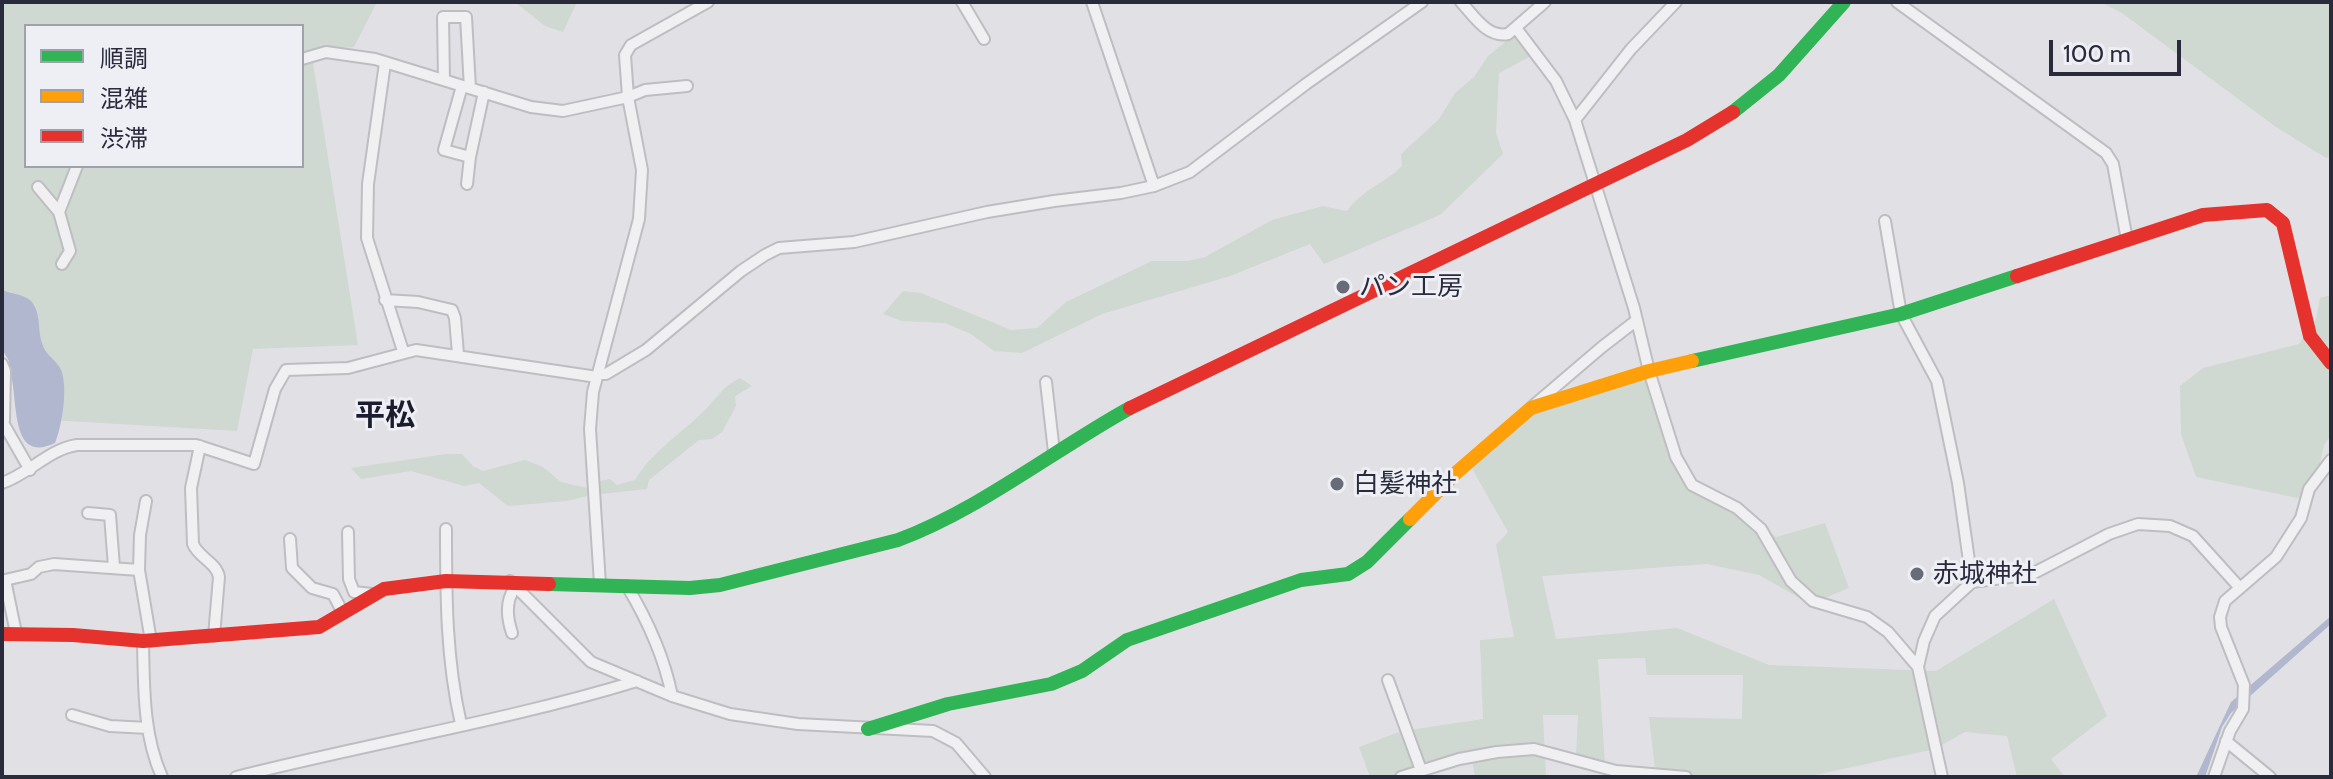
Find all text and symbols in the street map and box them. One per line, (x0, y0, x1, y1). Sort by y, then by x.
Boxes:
legend (24, 24, 304, 168)
scale bar (2053, 24, 2185, 74)
text: 100 m (2063, 39, 2131, 68)
text: 順調 (100, 44, 148, 73)
text: 混雑 (100, 84, 148, 113)
text: 渋滞 (100, 124, 148, 153)
place label: パン工房 (1359, 271, 1463, 303)
marker: パン工房 (1334, 278, 1352, 296)
district label: 平松 (355, 398, 415, 434)
place label: 白髪神社 (1353, 468, 1457, 500)
marker: 白髪神社 (1328, 475, 1346, 493)
place label: 赤城神社 (1933, 558, 2037, 590)
marker: 赤城神社 (1908, 565, 1926, 583)

